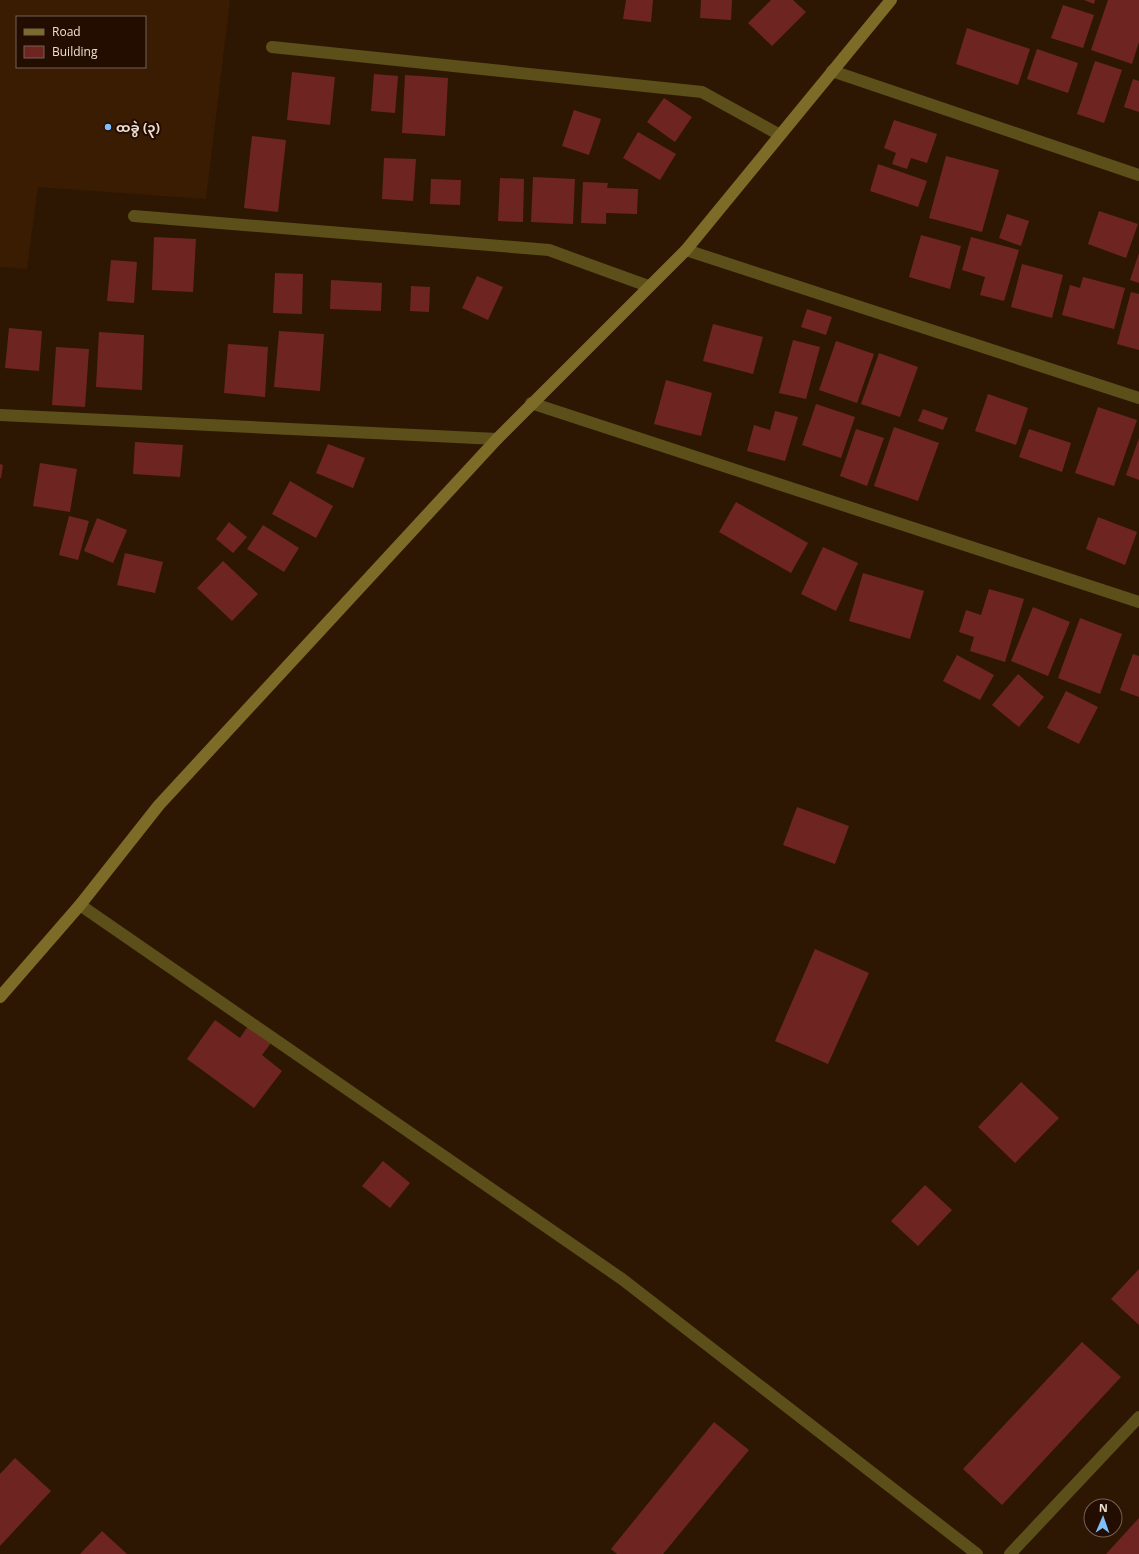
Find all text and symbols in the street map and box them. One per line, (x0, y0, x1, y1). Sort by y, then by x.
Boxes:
legend (16, 16, 146, 68)
text: Road (52, 23, 81, 40)
text: Building (52, 43, 98, 60)
place label: ထခွဲ (၃) (116, 118, 160, 138)
marker: ထခွဲ (၃) (103, 122, 113, 132)
north arrow (1083, 1498, 1123, 1538)
text: N (1099, 1500, 1108, 1515)

